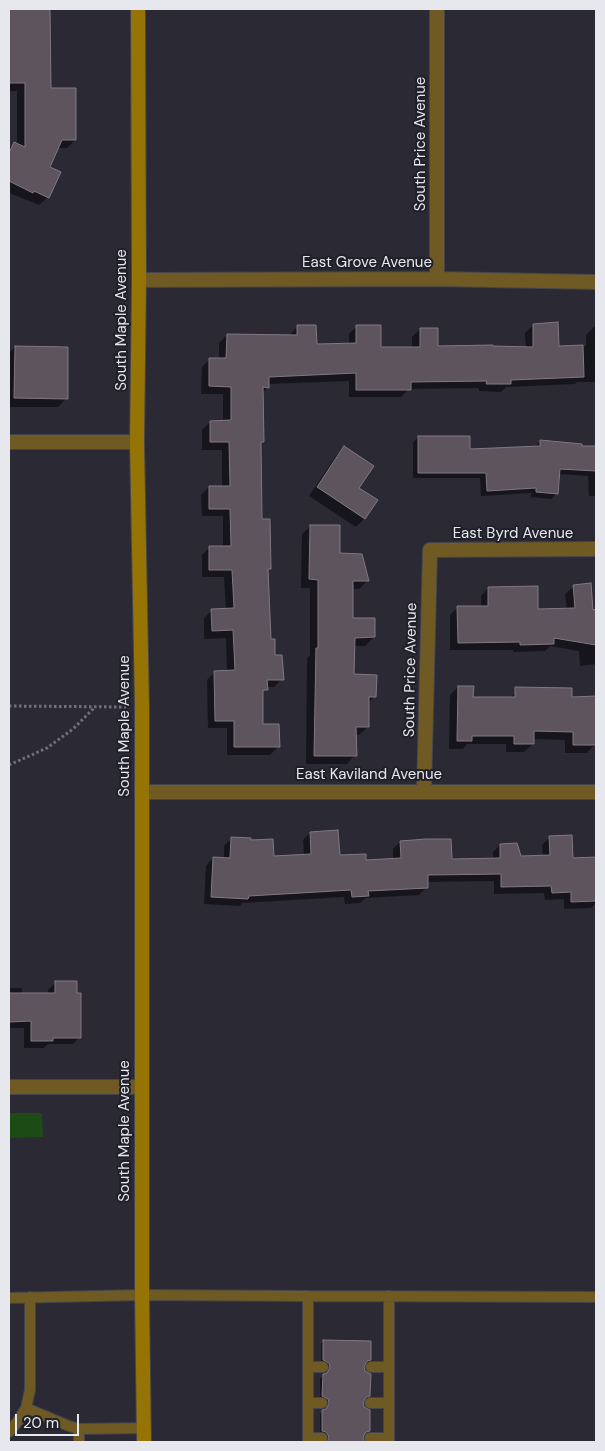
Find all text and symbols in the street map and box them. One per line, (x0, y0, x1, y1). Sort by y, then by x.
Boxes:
street label: South Price Avenue (412, 77, 430, 211)
street label: South Maple Avenue (113, 249, 131, 391)
street label: East Grove Avenue (302, 254, 432, 272)
street label: East Byrd Avenue (453, 525, 573, 543)
street label: South Price Avenue (401, 603, 421, 737)
street label: South Maple Avenue (116, 655, 134, 797)
street label: East Kaviland Avenue (296, 766, 442, 784)
street label: South Maple Avenue (116, 1060, 134, 1202)
scale bar (18, 1404, 81, 1436)
text: 20 m (23, 1413, 59, 1433)

